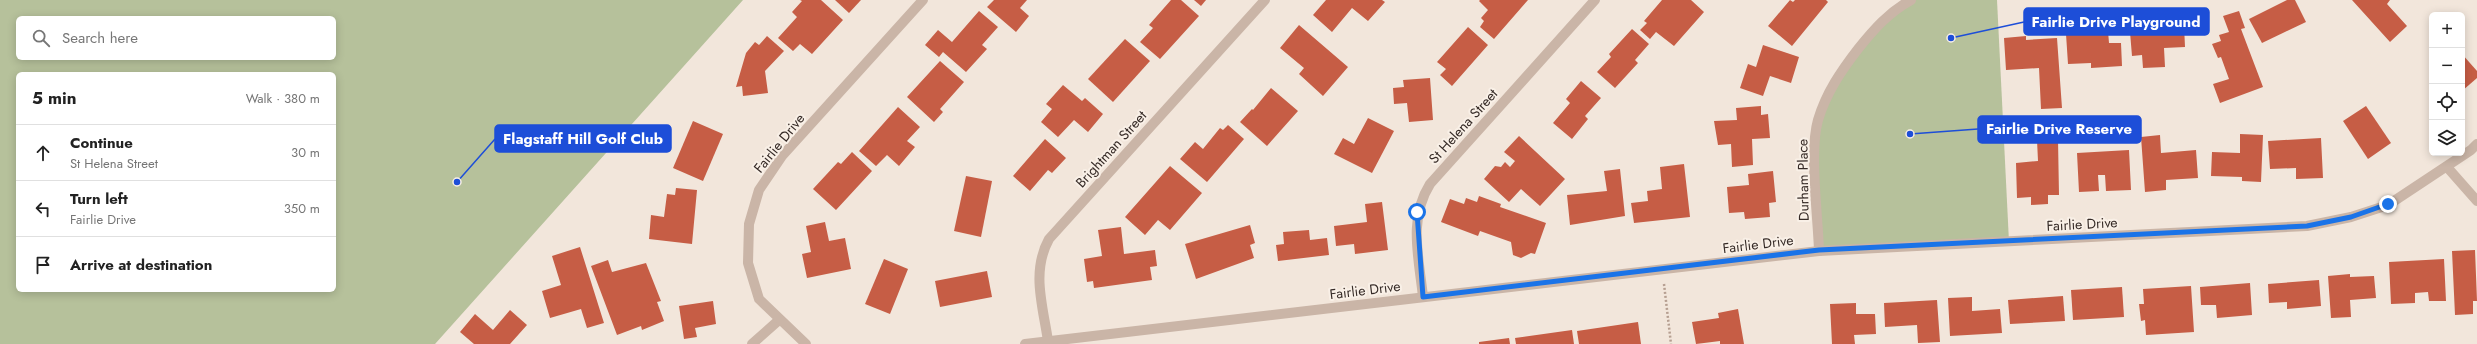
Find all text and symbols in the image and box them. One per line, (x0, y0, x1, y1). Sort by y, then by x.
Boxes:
callout: Fairlie Drive Playground (2024, 8, 2209, 35)
text: Fairlie Drive Playground (2031, 11, 2201, 33)
map controls (2429, 12, 2465, 156)
button: + (2429, 12, 2465, 48)
search box (16, 16, 336, 60)
icon: search (30, 27, 52, 49)
text: Search here (62, 27, 138, 49)
button: − (2429, 48, 2465, 84)
street label: St Helena Street (1424, 84, 1502, 168)
button: locate (2429, 84, 2465, 120)
text: 5 min (32, 86, 76, 110)
text: Walk · 380 m (246, 89, 320, 108)
street label: Brightman Street (1071, 106, 1151, 192)
street label: Fairlie Drive (749, 109, 809, 177)
callout: Fairlie Drive Reserve (1978, 116, 2141, 143)
text: Fairlie Drive Reserve (1986, 118, 2133, 140)
button: layers (2429, 120, 2465, 156)
callout: Flagstaff Hill Golf Club (495, 125, 671, 152)
text: Flagstaff Hill Golf Club (503, 128, 663, 150)
text: Continue (70, 132, 133, 154)
street label: Durham Place (1792, 139, 1814, 221)
icon: ahead (32, 142, 54, 164)
text: 30 m (291, 143, 320, 162)
text: St Helena Street (70, 154, 158, 173)
text: Turn left (70, 188, 128, 210)
route end (2379, 195, 2397, 213)
icon: left (32, 198, 54, 220)
text: 350 m (284, 199, 320, 218)
route start (1408, 203, 1426, 221)
text: Fairlie Drive (70, 210, 136, 229)
street label: Fairlie Drive (2046, 212, 2118, 236)
street label: Fairlie Drive (1721, 230, 1795, 258)
icon: arrive (32, 254, 54, 276)
text: Arrive at destination (70, 254, 212, 276)
street label: Fairlie Drive (1328, 276, 1402, 304)

